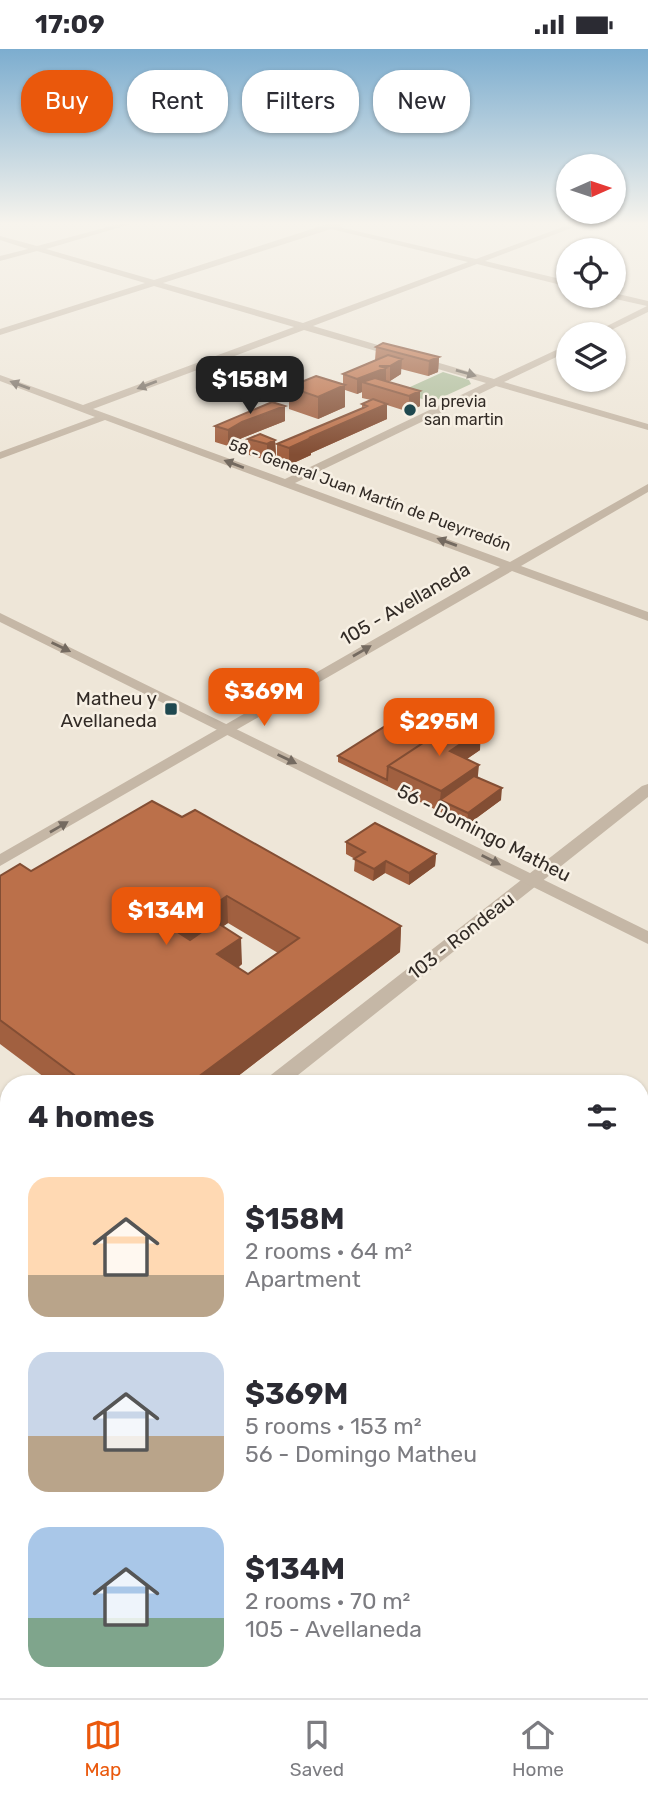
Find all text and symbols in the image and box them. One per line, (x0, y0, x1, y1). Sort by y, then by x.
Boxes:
text: 17:09 (35, 9, 105, 40)
chip: Buy (21, 70, 113, 133)
chip: Rent (127, 70, 228, 133)
chip: Filters (242, 70, 359, 133)
chip: New (373, 70, 470, 133)
north arrow (556, 154, 626, 224)
map controls (556, 154, 626, 392)
button: locate (556, 238, 626, 308)
button: layers (556, 322, 626, 392)
pin: $158M (201, 357, 299, 416)
text: $158M (212, 365, 288, 393)
one-way arrow (455, 369, 476, 379)
one-way arrow (10, 379, 31, 390)
one-way arrow (136, 379, 157, 390)
place label: la previa san martin (424, 392, 504, 429)
marker: la previa san martin (402, 402, 418, 418)
street label: 58 - General Juan Martín de Pueyrredón (226, 435, 514, 555)
one-way arrow (223, 458, 244, 469)
one-way arrow (437, 537, 458, 548)
street label: 105 - Avellaneda (336, 558, 474, 650)
one-way arrow (51, 641, 71, 653)
one-way arrow (352, 645, 372, 657)
pin: $369M (215, 669, 313, 728)
text: $369M (224, 677, 304, 705)
place label: Matheu y Avellaneda (60, 687, 157, 732)
pin: $295M (390, 699, 488, 758)
marker: Matheu y Avellaneda (163, 701, 179, 717)
text: $295M (400, 707, 478, 735)
one-way arrow (277, 753, 297, 764)
street label: 56 - Domingo Matheu (393, 779, 575, 887)
one-way arrow (50, 821, 69, 833)
one-way arrow (481, 854, 501, 865)
pin: $134M (117, 887, 215, 947)
street label: 103 - Rondeau (403, 887, 519, 985)
text: $134M (128, 896, 204, 924)
icon: filters (583, 1098, 621, 1136)
text: 4 homes (28, 1099, 155, 1135)
text: $158M (245, 1201, 344, 1237)
icon: home (84, 1205, 168, 1289)
text: 2 rooms · 64 m² (245, 1237, 412, 1265)
text: Apartment (245, 1265, 361, 1293)
text: $369M (245, 1376, 348, 1412)
icon: home (84, 1380, 168, 1464)
text: 5 rooms · 153 m² (245, 1412, 422, 1440)
text: 56 - Domingo Matheu (245, 1440, 477, 1468)
text: $134M (245, 1551, 345, 1587)
icon: home (84, 1555, 168, 1639)
text: 2 rooms · 70 m² (245, 1587, 410, 1615)
text: 105 - Avellaneda (245, 1615, 422, 1643)
tab: Map (84, 1716, 122, 1781)
tab: Saved (290, 1716, 344, 1781)
tab: Home (512, 1716, 564, 1781)

